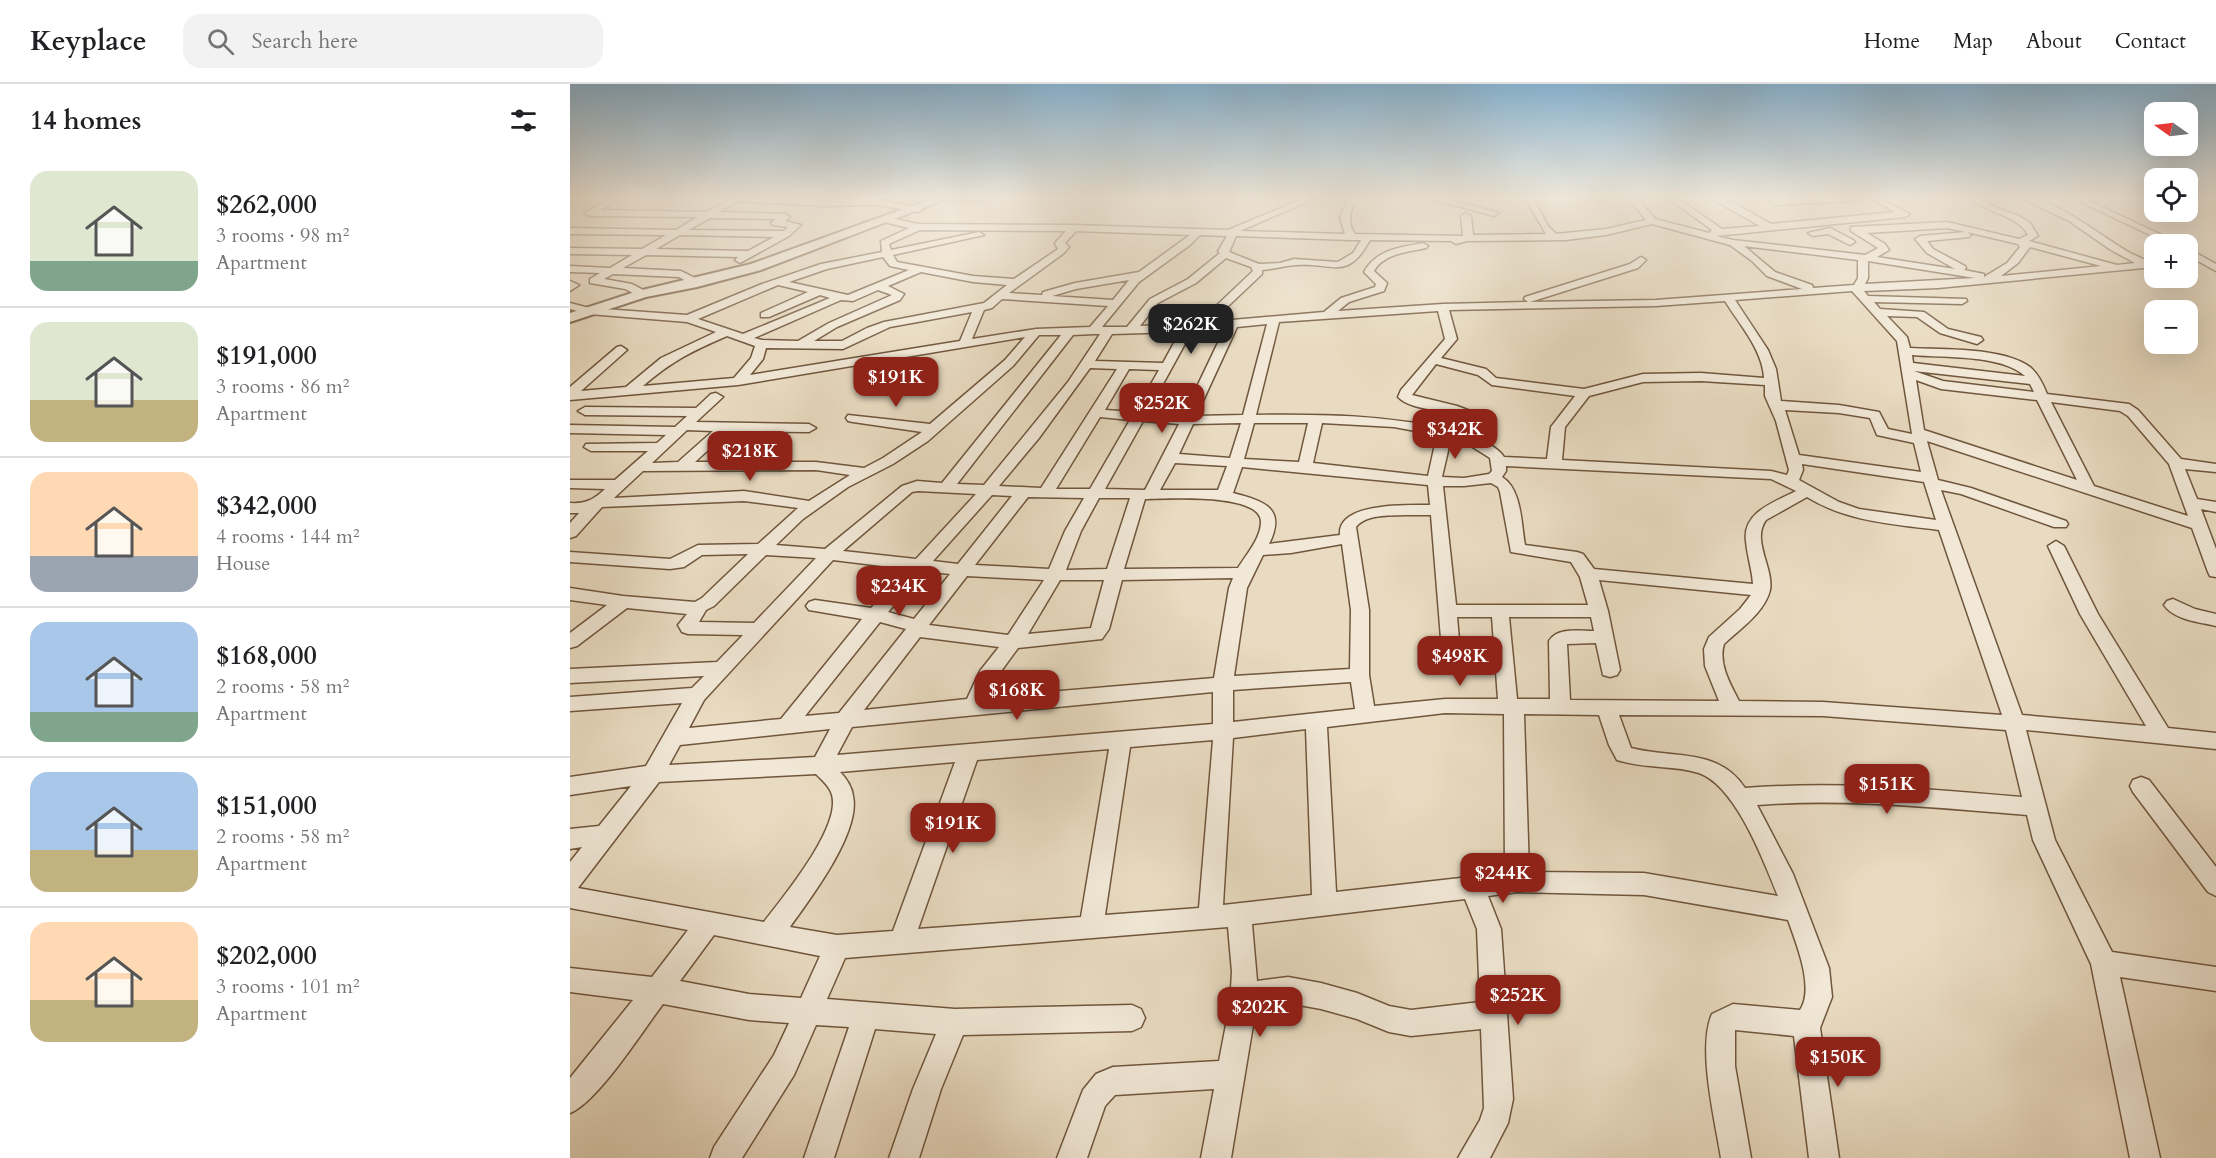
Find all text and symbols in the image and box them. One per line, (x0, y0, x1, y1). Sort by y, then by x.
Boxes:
search box (183, 14, 603, 68)
text: Keyplace (30, 22, 147, 60)
icon: search (204, 25, 237, 58)
text: Search here (252, 26, 358, 56)
text: Home (1864, 27, 1920, 56)
text: Map (1953, 27, 1993, 56)
text: About (2026, 27, 2082, 56)
text: Contact (2115, 27, 2186, 56)
north arrow (2144, 102, 2198, 156)
map controls (2144, 102, 2198, 354)
text: 14 homes (30, 103, 141, 138)
icon: filters (507, 104, 540, 137)
button: locate (2144, 168, 2198, 222)
text: $262,000 (216, 187, 317, 222)
icon: home (78, 195, 150, 267)
text: 3 rooms · 98 m² (216, 222, 349, 249)
button: + (2144, 234, 2198, 288)
text: Apartment (216, 249, 307, 276)
button: − (2144, 300, 2198, 354)
pin: $262K (1149, 304, 1233, 355)
text: $262K (1162, 310, 1220, 337)
text: $191,000 (216, 338, 317, 373)
icon: home (78, 346, 150, 418)
pin: $191K (854, 357, 938, 408)
text: $191K (867, 363, 925, 390)
text: 3 rooms · 86 m² (216, 373, 349, 400)
pin: $252K (1120, 383, 1204, 434)
text: $252K (1133, 389, 1191, 416)
text: Apartment (216, 400, 307, 427)
pin: $342K (1413, 409, 1497, 460)
text: $342K (1426, 415, 1484, 442)
pin: $218K (708, 431, 792, 482)
text: $218K (721, 437, 779, 464)
text: $342,000 (216, 488, 317, 523)
icon: home (78, 496, 150, 568)
text: 4 rooms · 144 m² (216, 523, 360, 550)
text: House (216, 550, 270, 577)
pin: $234K (857, 566, 941, 617)
text: $234K (870, 572, 928, 599)
pin: $498K (1418, 636, 1502, 687)
text: $168,000 (216, 638, 317, 673)
text: $498K (1431, 642, 1489, 669)
icon: home (78, 646, 150, 718)
pin: $168K (975, 670, 1059, 721)
text: 2 rooms · 58 m² (216, 673, 349, 700)
text: $168K (988, 676, 1046, 703)
text: Apartment (216, 700, 307, 727)
pin: $151K (1845, 764, 1929, 815)
text: $151K (1858, 770, 1916, 797)
text: $151,000 (216, 788, 317, 823)
icon: home (78, 796, 150, 868)
pin: $191K (911, 803, 995, 854)
text: $191K (924, 809, 982, 836)
text: 2 rooms · 58 m² (216, 823, 349, 850)
text: Apartment (216, 850, 307, 877)
pin: $244K (1461, 853, 1545, 904)
text: $244K (1474, 859, 1532, 886)
text: $202,000 (216, 938, 317, 973)
icon: home (78, 946, 150, 1018)
text: 3 rooms · 101 m² (216, 973, 360, 1000)
pin: $252K (1476, 975, 1560, 1026)
text: $252K (1489, 981, 1547, 1008)
pin: $202K (1218, 987, 1302, 1038)
text: $202K (1231, 993, 1289, 1020)
text: Apartment (216, 1000, 307, 1027)
pin: $150K (1796, 1037, 1880, 1088)
text: $150K (1809, 1043, 1867, 1070)

